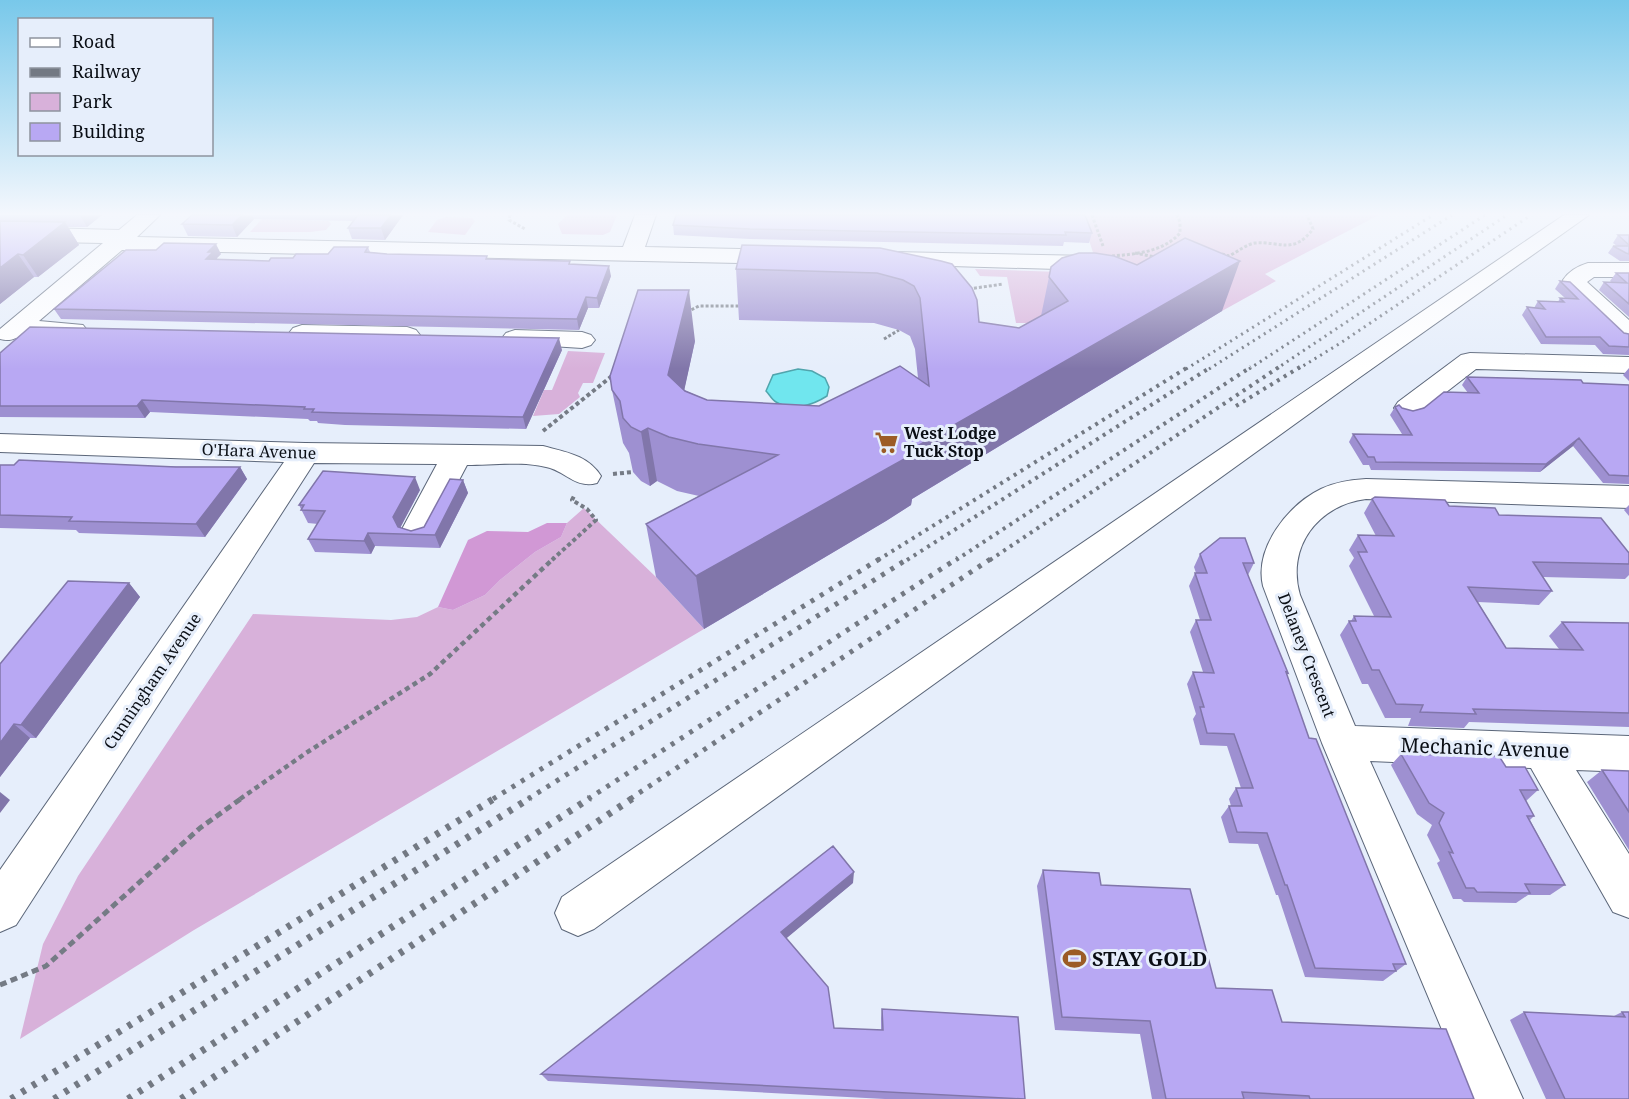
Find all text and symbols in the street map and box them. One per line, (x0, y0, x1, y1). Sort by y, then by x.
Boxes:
legend (18, 18, 213, 156)
text: Road (72, 29, 115, 53)
text: Railway (72, 59, 142, 83)
text: Park (72, 89, 112, 113)
text: Building (72, 119, 145, 143)
place label: West Lodge Tuck Stop (904, 422, 996, 462)
supermarket icon: West Lodge Tuck Stop (873, 429, 899, 455)
street label: O'Hara Avenue (201, 438, 317, 464)
street label: Delaney Crescent (1273, 590, 1341, 721)
street label: Cunningham Avenue (98, 608, 206, 754)
street label: Mechanic Avenue (1400, 731, 1570, 764)
place label: STAY GOLD (1092, 945, 1207, 972)
sports icon: STAY GOLD (1061, 946, 1087, 972)

